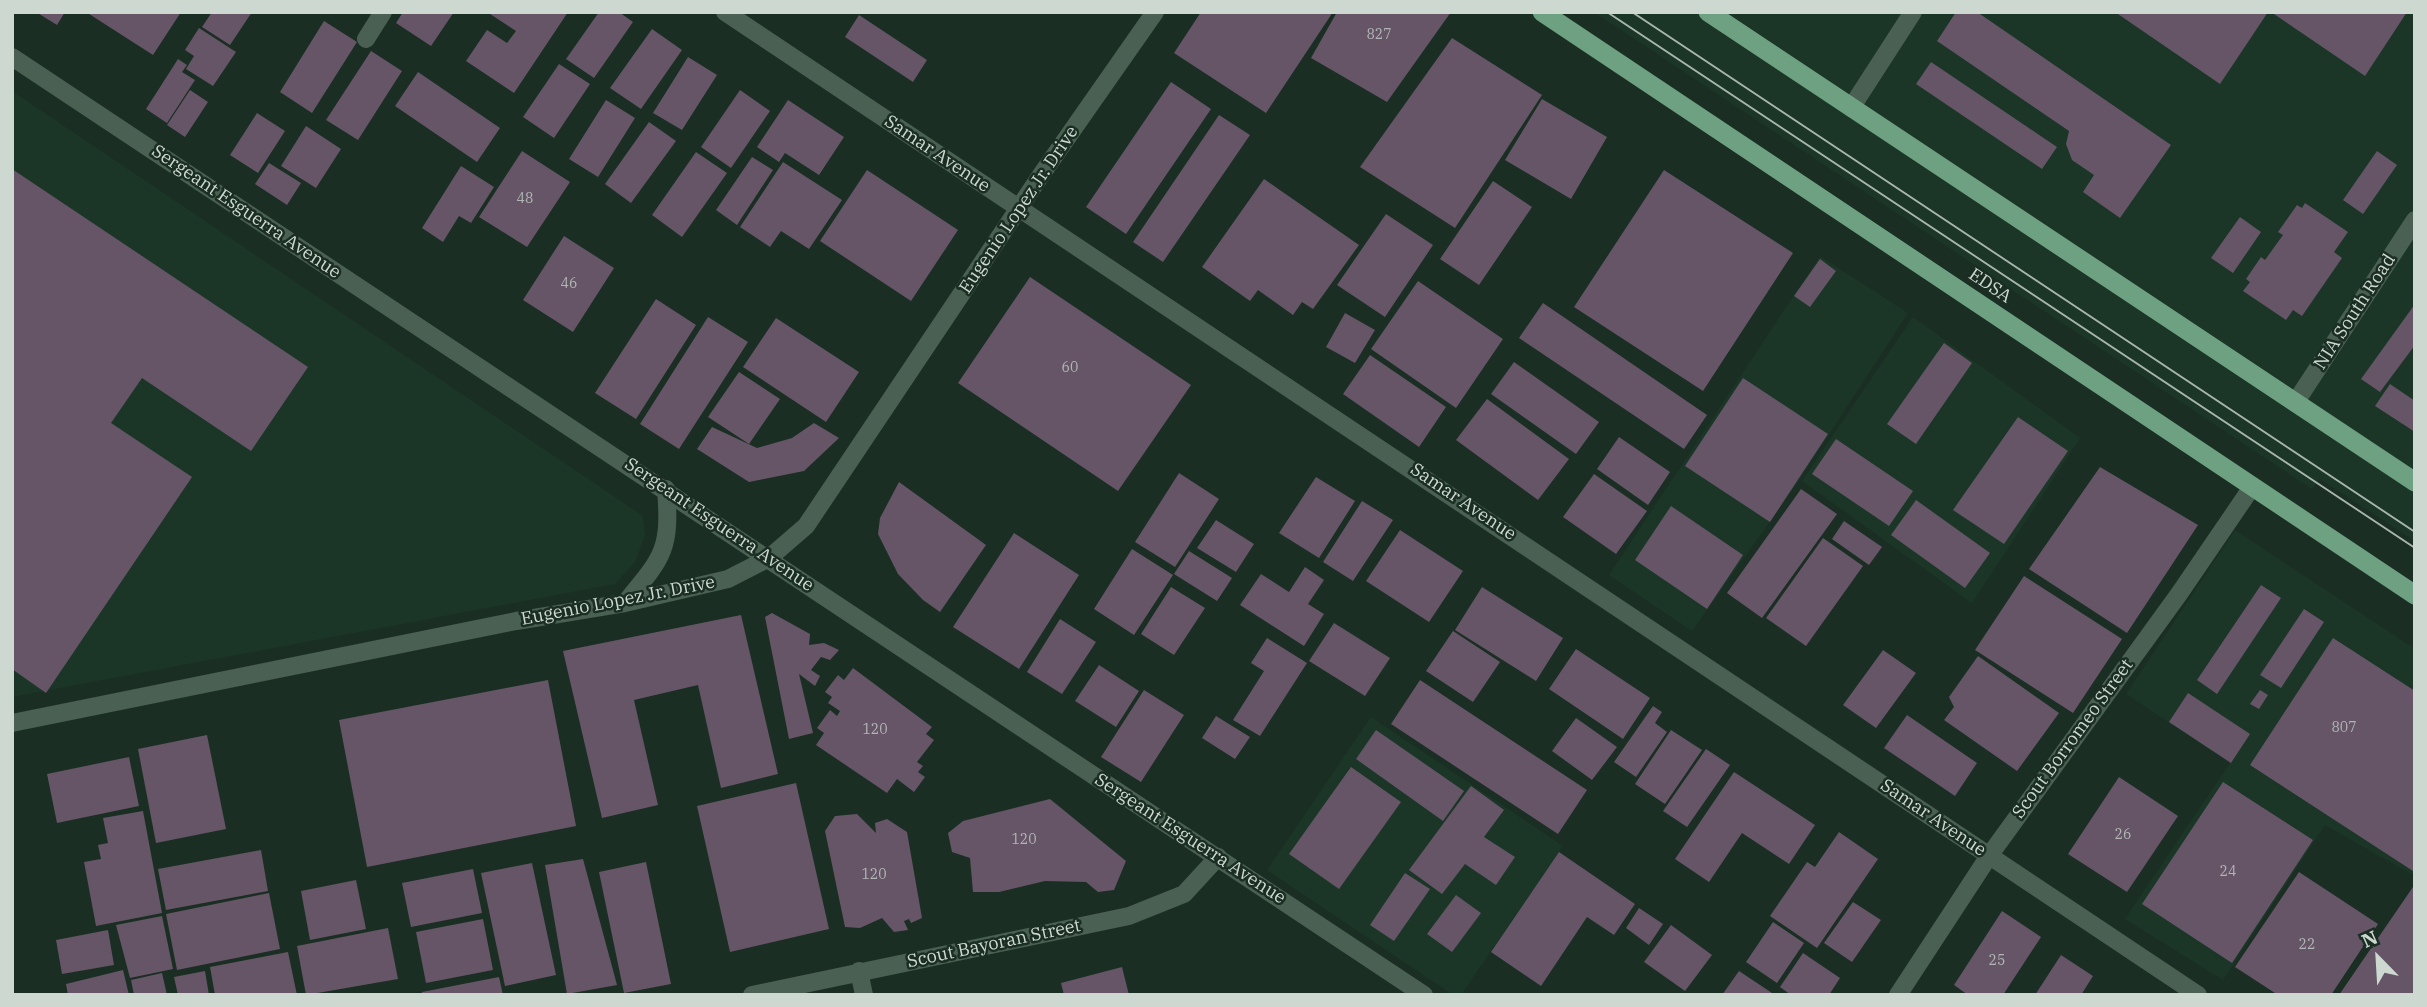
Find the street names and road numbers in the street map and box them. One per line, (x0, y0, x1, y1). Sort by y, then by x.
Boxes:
street label: Samar Avenue (880, 111, 994, 197)
street label: Eugenio Lopez Jr. Drive (955, 122, 1083, 298)
street label: Sergeant Esguerra Avenue (147, 141, 345, 283)
street label: NIA South Road (2310, 250, 2400, 374)
street label: EDSA (1964, 264, 2016, 308)
street label: Sergeant Esguerra Avenue (620, 454, 818, 596)
street label: Samar Avenue (1406, 459, 1520, 545)
street label: Eugenio Lopez Jr. Drive (519, 572, 717, 630)
street label: Scout Borromeo Street (2008, 655, 2138, 823)
street label: Sergeant Esguerra Avenue (1090, 769, 1290, 909)
street label: Samar Avenue (1876, 775, 1990, 861)
street label: Scout Bayoran Street (905, 915, 1083, 973)

